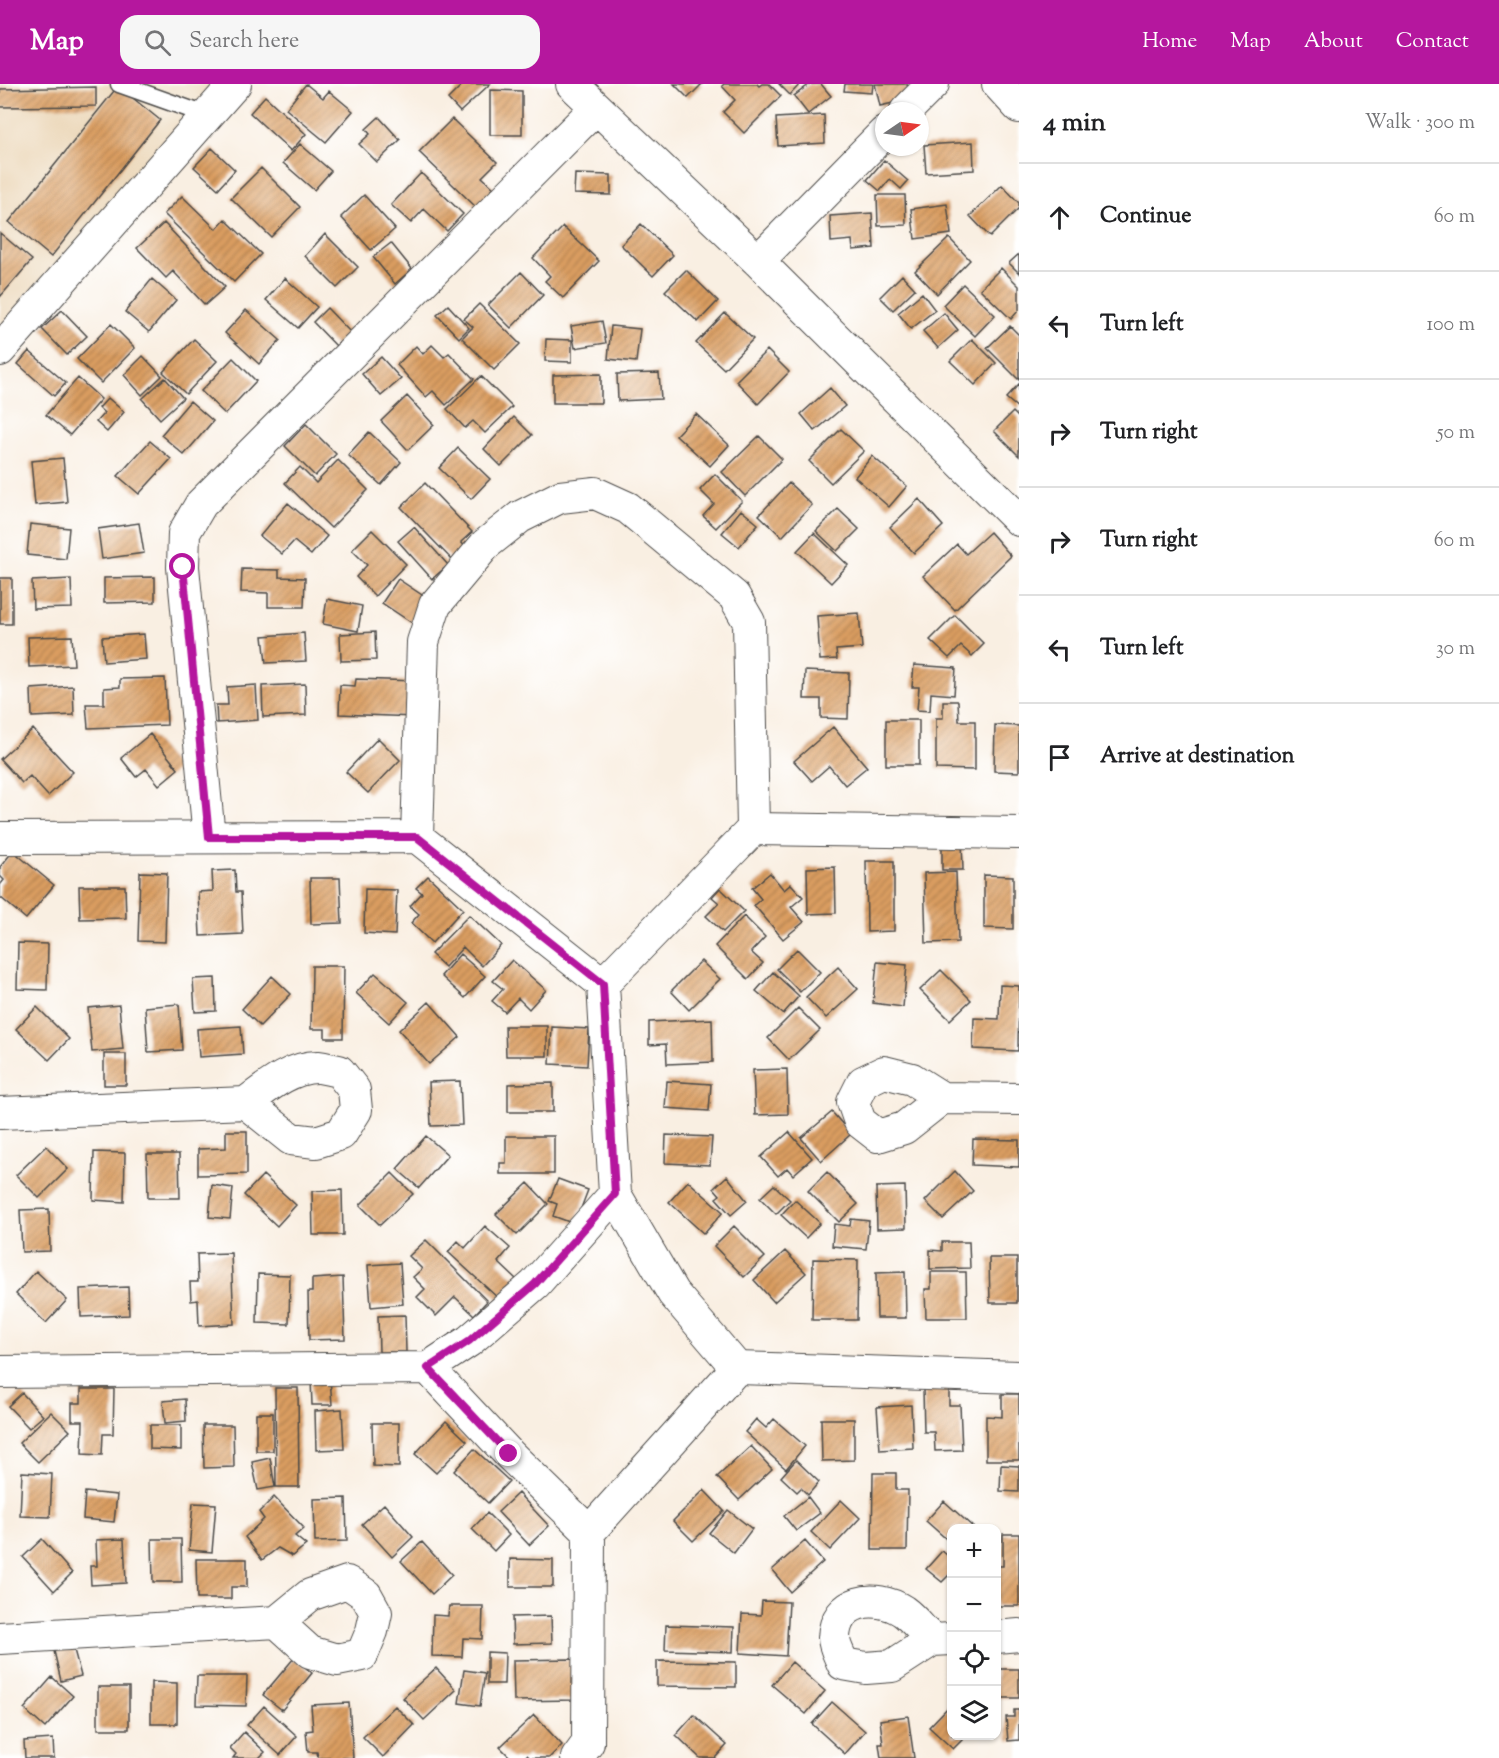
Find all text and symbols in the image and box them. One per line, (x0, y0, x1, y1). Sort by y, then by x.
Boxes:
search box (120, 15, 540, 69)
text: Map (30, 22, 84, 62)
icon: search (141, 26, 174, 59)
text: Search here (189, 26, 299, 58)
text: Home (1142, 27, 1197, 57)
text: Map (1230, 27, 1271, 57)
text: About (1304, 27, 1363, 57)
text: Contact (1396, 27, 1469, 57)
north arrow (875, 102, 929, 156)
text: 4 min (1043, 105, 1106, 142)
text: Walk · 300 m (1365, 109, 1475, 138)
icon: ahead (1043, 201, 1076, 234)
text: Continue (1100, 201, 1191, 233)
text: 60 m (1434, 203, 1475, 232)
icon: left (1043, 309, 1076, 342)
text: Turn left (1100, 309, 1183, 341)
text: 100 m (1426, 311, 1475, 340)
icon: right (1043, 417, 1076, 450)
text: Turn right (1100, 417, 1197, 449)
text: 50 m (1437, 419, 1475, 448)
icon: right (1043, 525, 1076, 558)
text: Turn right (1100, 525, 1197, 557)
text: 60 m (1434, 527, 1475, 556)
route start (169, 553, 195, 579)
icon: left (1043, 633, 1076, 666)
text: Turn left (1100, 633, 1183, 665)
text: 30 m (1436, 635, 1475, 664)
icon: arrive (1043, 741, 1076, 774)
text: Arrive at destination (1100, 741, 1295, 773)
route end (495, 1440, 521, 1466)
map controls (947, 1524, 1001, 1740)
button: + (947, 1524, 1001, 1578)
button: − (947, 1578, 1001, 1632)
button: locate (947, 1632, 1001, 1686)
button: layers (947, 1686, 1001, 1740)

